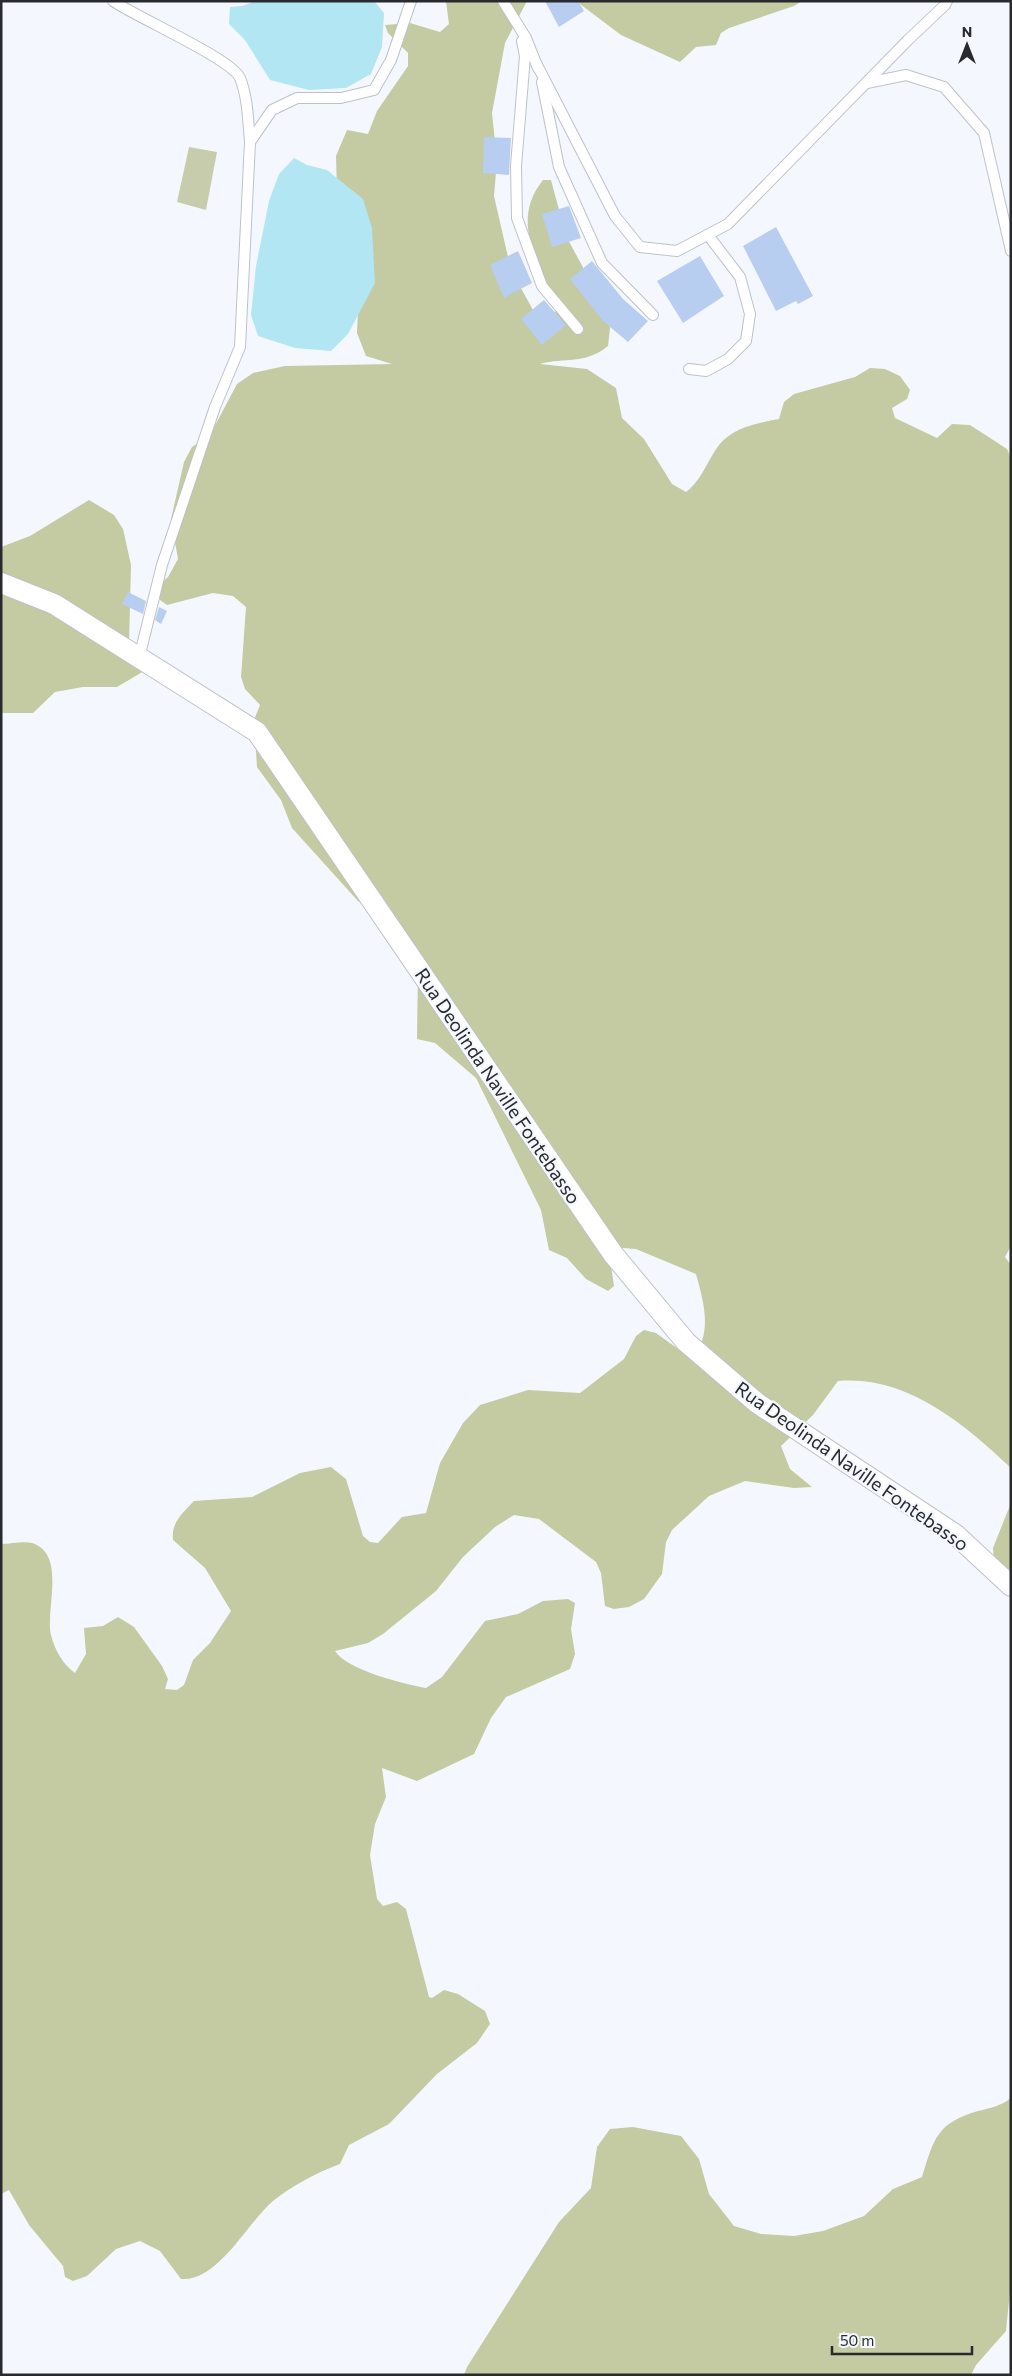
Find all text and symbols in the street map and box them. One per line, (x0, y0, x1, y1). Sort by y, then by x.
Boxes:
north arrow (942, 20, 992, 70)
text: N (962, 23, 972, 40)
street label: Rua Deolinda Naville Fontebasso (411, 963, 586, 1208)
street label: Rua Deolinda Naville Fontebasso (731, 1376, 973, 1555)
scale bar (832, 2324, 972, 2356)
text: 50 m (840, 2331, 874, 2349)

